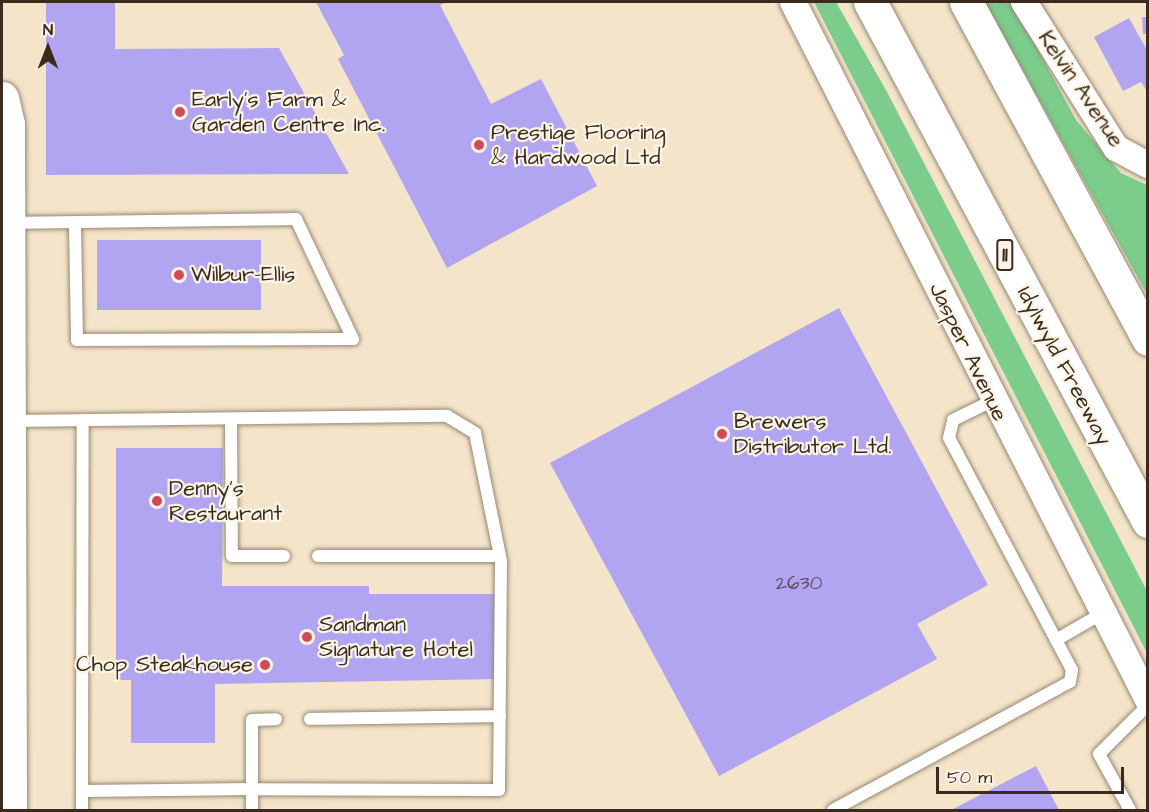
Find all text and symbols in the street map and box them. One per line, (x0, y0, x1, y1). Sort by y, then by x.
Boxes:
north arrow (18, 18, 78, 78)
text: N (43, 19, 53, 41)
street label: Kelvin Avenue (1032, 26, 1130, 152)
place label: Early's Farm & Garden Centre Inc. (192, 86, 385, 138)
marker: Early's Farm & Garden Centre Inc. (173, 105, 187, 119)
place label: Prestige Flooring & Hardwood Ltd (491, 119, 666, 170)
marker: Prestige Flooring & Hardwood Ltd (472, 138, 486, 152)
road number: 11 (996, 237, 1014, 273)
place label: Wilbur-Ellis (191, 262, 295, 288)
marker: Wilbur-Ellis (172, 268, 186, 282)
street label: Jasper Avenue (923, 279, 1013, 425)
street label: Idylwyld Freeway (1011, 282, 1117, 450)
place label: Brewers Distributor Ltd. (734, 408, 891, 460)
marker: Brewers Distributor Ltd. (715, 427, 729, 441)
place label: Denny's Restaurant (169, 475, 282, 526)
marker: Denny's Restaurant (150, 494, 164, 508)
house number: 2630 (776, 571, 822, 595)
place label: Sandman Signature Hotel (319, 611, 473, 662)
marker: Sandman Signature Hotel (300, 630, 314, 644)
place label: Chop Steakhouse (76, 652, 253, 678)
marker: Chop Steakhouse (258, 658, 272, 672)
scale bar (939, 755, 1126, 793)
text: 50 m (947, 765, 992, 790)

